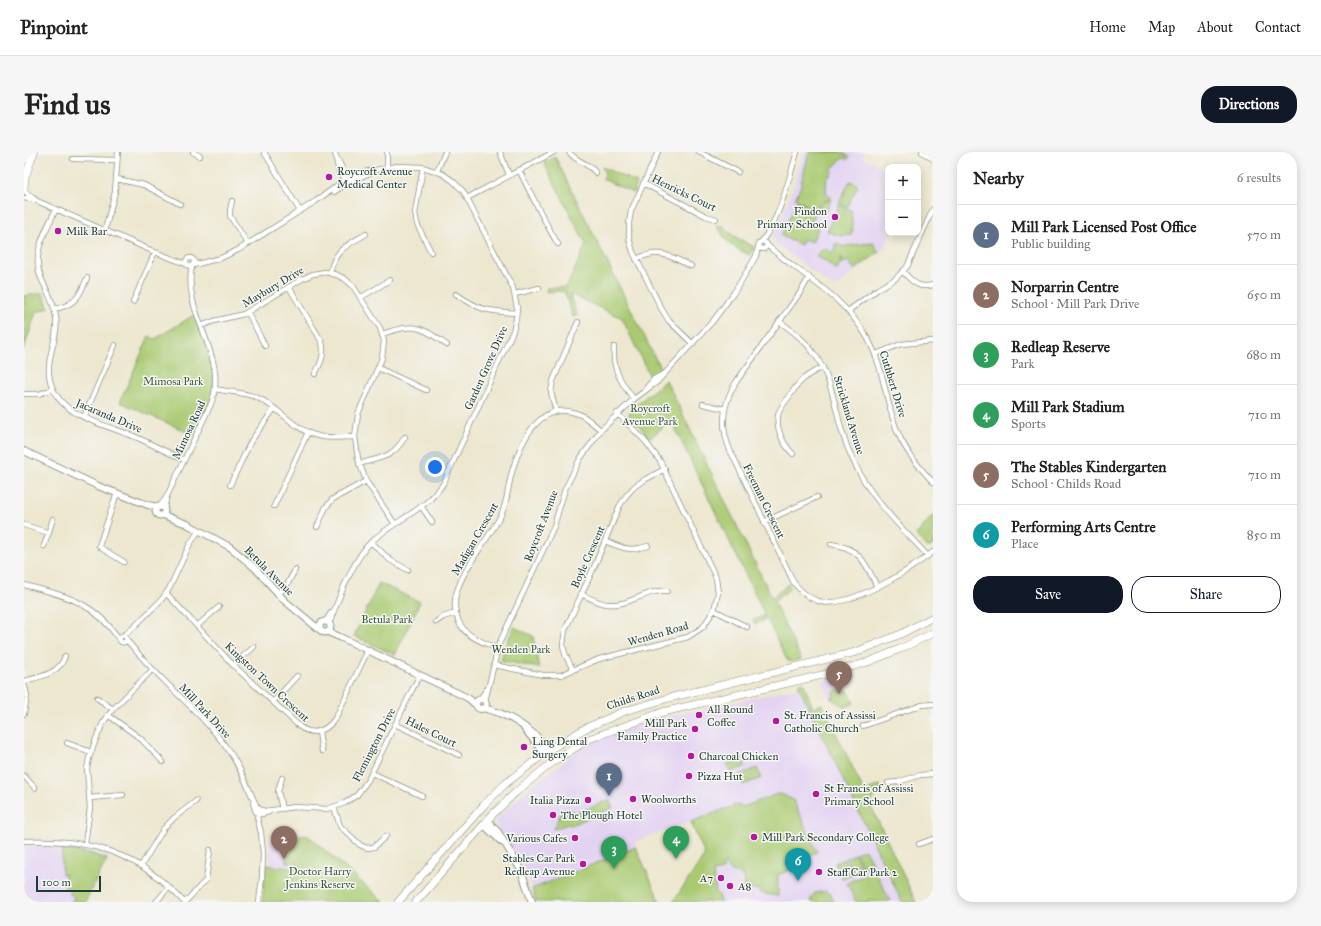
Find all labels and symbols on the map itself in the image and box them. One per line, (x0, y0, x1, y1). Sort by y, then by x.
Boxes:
place label: Roycroft Avenue Medical Center (337, 165, 413, 191)
marker: Roycroft Avenue Medical Center (324, 172, 334, 182)
street label: Henricks Court (650, 172, 718, 214)
place label: Findon Primary School (757, 205, 827, 231)
marker: Findon Primary School (830, 212, 840, 222)
place label: Milk Bar (66, 225, 108, 238)
marker: Milk Bar (53, 226, 63, 236)
street label: Maybury Drive (240, 263, 306, 310)
street label: Garden Grove Drive (462, 324, 510, 412)
street label: Cuthbert Drive (877, 349, 909, 419)
street label: Strickland Avenue (831, 374, 867, 456)
park label: Mimosa Park (143, 375, 204, 388)
street label: Jacaranda Drive (73, 396, 145, 437)
street label: Mimosa Road (170, 398, 209, 462)
park label: Roycroft Avenue Park (621, 402, 679, 428)
your location (425, 457, 445, 477)
street label: Freeman Crescent (740, 462, 788, 541)
street label: Roycroft Avenue (521, 488, 561, 564)
street label: Madigan Crescent (449, 500, 501, 578)
street label: Boyle Crescent (568, 524, 608, 590)
street label: Betula Avenue (242, 544, 297, 599)
park label: Betula Park (361, 613, 414, 626)
street label: Wenden Road (626, 619, 690, 649)
street label: Kingston Town Crescent (222, 640, 312, 725)
park label: Wenden Park (492, 643, 551, 656)
pin: 5 (826, 661, 852, 694)
street label: Mill Park Drive (176, 681, 234, 741)
street label: Childs Road (605, 683, 662, 713)
place label: All Round Coffee (706, 703, 754, 729)
street label: Flemington Drive (350, 705, 398, 784)
place label: St. Francis of Assissi Catholic Church (784, 709, 876, 735)
marker: All Round Coffee (694, 710, 704, 720)
street label: Hales Court (403, 714, 459, 750)
marker: St. Francis of Assissi Catholic Church (771, 716, 781, 726)
place label: Mill Park Family Practice (617, 717, 688, 743)
marker: Mill Park Family Practice (690, 724, 700, 734)
place label: Ling Dental Surgery (532, 735, 587, 761)
marker: Ling Dental Surgery (519, 742, 529, 752)
place label: Charcoal Chicken (699, 750, 778, 763)
marker: Charcoal Chicken (686, 751, 696, 761)
pin: 1 (596, 763, 622, 796)
place label: Pizza Hut (697, 770, 743, 783)
marker: Pizza Hut (684, 771, 694, 781)
place label: St Francis of Assissi Primary School (824, 782, 913, 808)
marker: St Francis of Assissi Primary School (811, 789, 821, 799)
place label: Woolworths (641, 793, 696, 806)
place label: Italia Pizza (530, 794, 580, 807)
marker: Woolworths (628, 794, 638, 804)
marker: Italia Pizza (583, 795, 593, 805)
place label: The Plough Hotel (561, 809, 642, 822)
marker: The Plough Hotel (548, 810, 558, 820)
pin: 2 (271, 826, 297, 859)
pin: 4 (663, 826, 689, 859)
place label: Mill Park Secondary College (762, 831, 890, 844)
place label: Various Cafes (505, 832, 567, 845)
marker: Mill Park Secondary College (749, 832, 759, 842)
marker: Various Cafes (570, 833, 580, 843)
pin: 3 (601, 836, 627, 869)
pin: 6 (785, 848, 811, 881)
place label: Stables Car Park Redleap Avenue (502, 852, 576, 878)
marker: Stables Car Park Redleap Avenue (578, 859, 588, 869)
park label: Doctor Harry Jenkins Reserve (284, 865, 355, 892)
place label: Staff Car Park 2 (827, 866, 898, 879)
marker: Staff Car Park 2 (814, 867, 824, 877)
place label: A7 (699, 872, 713, 885)
marker: A7 (716, 873, 726, 883)
scale bar (36, 874, 101, 893)
place label: A8 (737, 880, 751, 893)
marker: A8 (725, 881, 735, 891)

